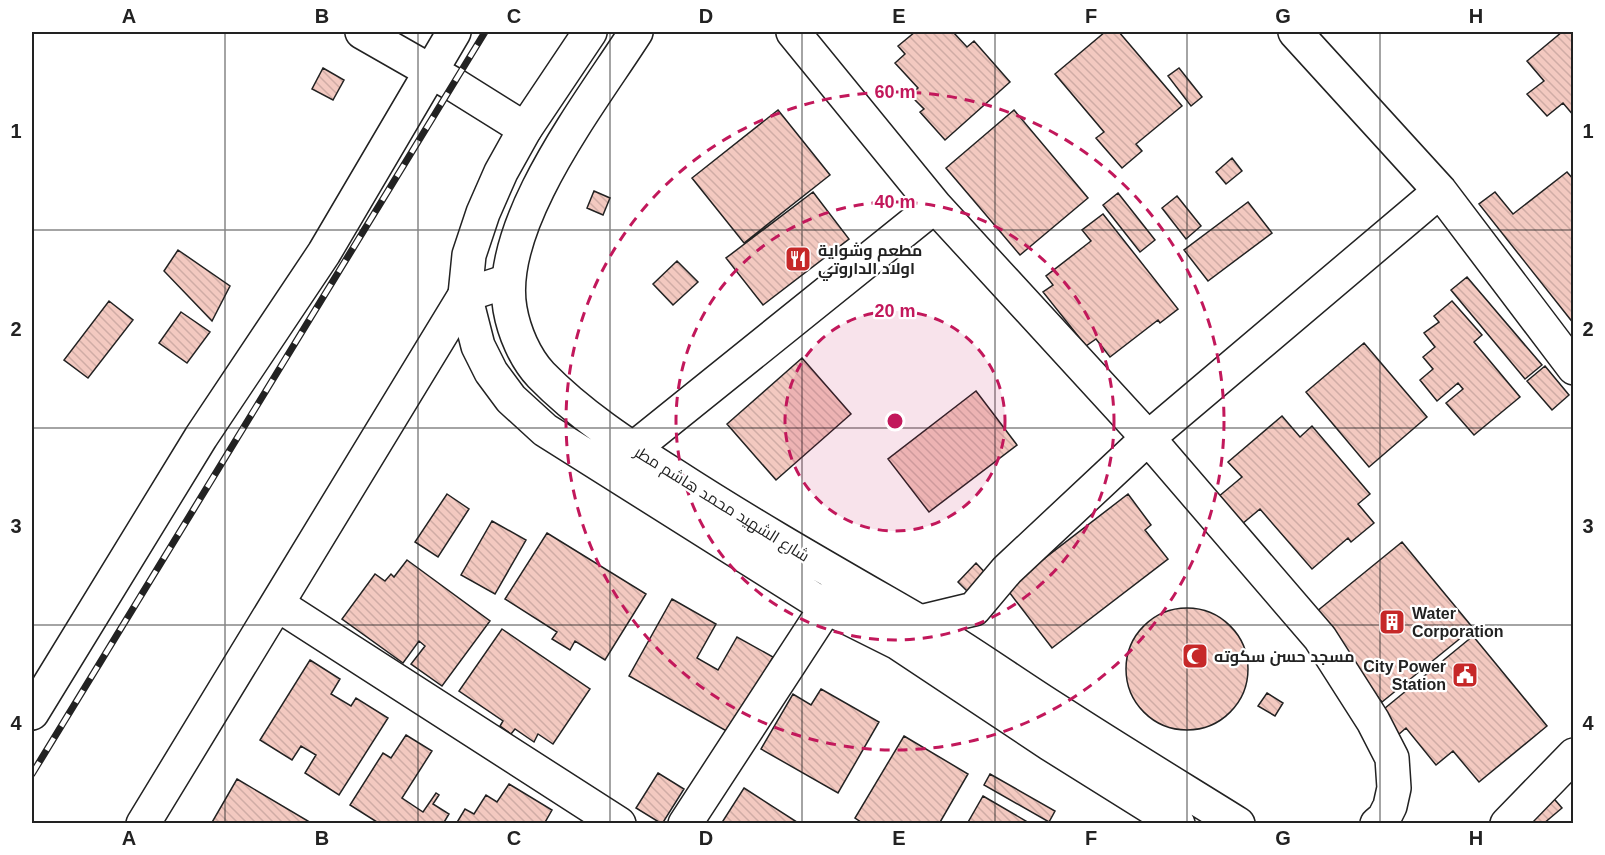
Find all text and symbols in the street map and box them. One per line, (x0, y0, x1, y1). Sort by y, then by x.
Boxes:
text: A (122, 5, 136, 27)
text: B (315, 5, 329, 27)
text: C (507, 5, 521, 27)
text: D (699, 5, 713, 27)
text: E (892, 5, 906, 27)
text: F (1085, 5, 1097, 27)
text: G (1275, 5, 1291, 27)
text: H (1469, 5, 1483, 27)
text: 60 m (874, 82, 916, 102)
text: 1 (10, 120, 22, 142)
text: 1 (1582, 120, 1594, 142)
text: 40 m (874, 192, 916, 212)
place label: مطعم وشواية اولاد الداروتي (818, 242, 922, 281)
restaurant icon: مطعم وشواية اولاد الداروتي (783, 244, 813, 274)
text: 20 m (874, 301, 916, 321)
text: 2 (10, 318, 22, 340)
text: 2 (1582, 318, 1594, 340)
centre of rings (885, 411, 905, 431)
street label: شارع الشهيد محمد هاشم مطر (629, 443, 812, 567)
text: 3 (10, 515, 22, 537)
text: 3 (1582, 515, 1594, 537)
place label: Water Corporation (1412, 605, 1504, 640)
building icon: Water Corporation (1377, 607, 1407, 637)
mosque icon: مسجد حسن سكوته (1180, 641, 1210, 671)
place label: مسجد حسن سكوته (1214, 648, 1355, 666)
place label: City Power Station (1363, 658, 1446, 693)
public building icon: City Power Station (1450, 660, 1480, 690)
text: 4 (10, 712, 22, 734)
text: 4 (1582, 712, 1594, 734)
text: A (122, 827, 136, 849)
text: B (315, 827, 329, 849)
text: C (507, 827, 521, 849)
text: D (699, 827, 713, 849)
text: E (892, 827, 906, 849)
text: F (1085, 827, 1097, 849)
text: G (1275, 827, 1291, 849)
text: H (1469, 827, 1483, 849)

